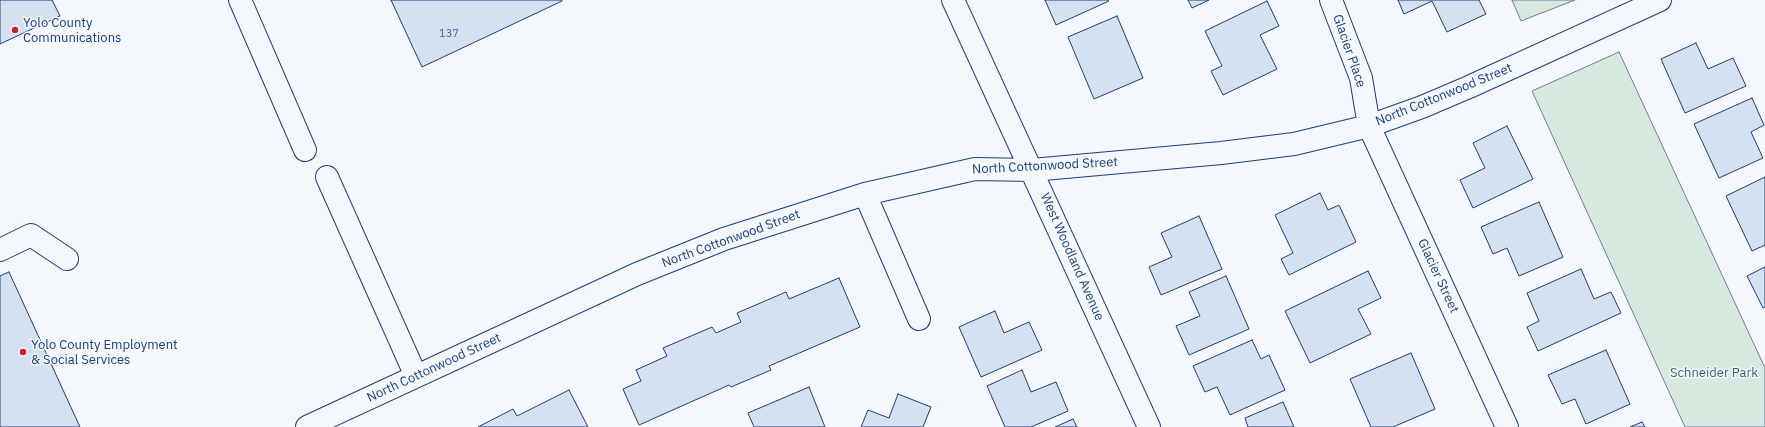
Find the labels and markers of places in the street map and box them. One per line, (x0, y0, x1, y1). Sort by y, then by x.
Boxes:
place label: Yolo County Communications (23, 15, 121, 46)
marker: Yolo County Communications (10, 25, 20, 35)
place label: Yolo County Employment & Social Services (31, 337, 178, 368)
marker: Yolo County Employment & Social Services (18, 347, 28, 357)

